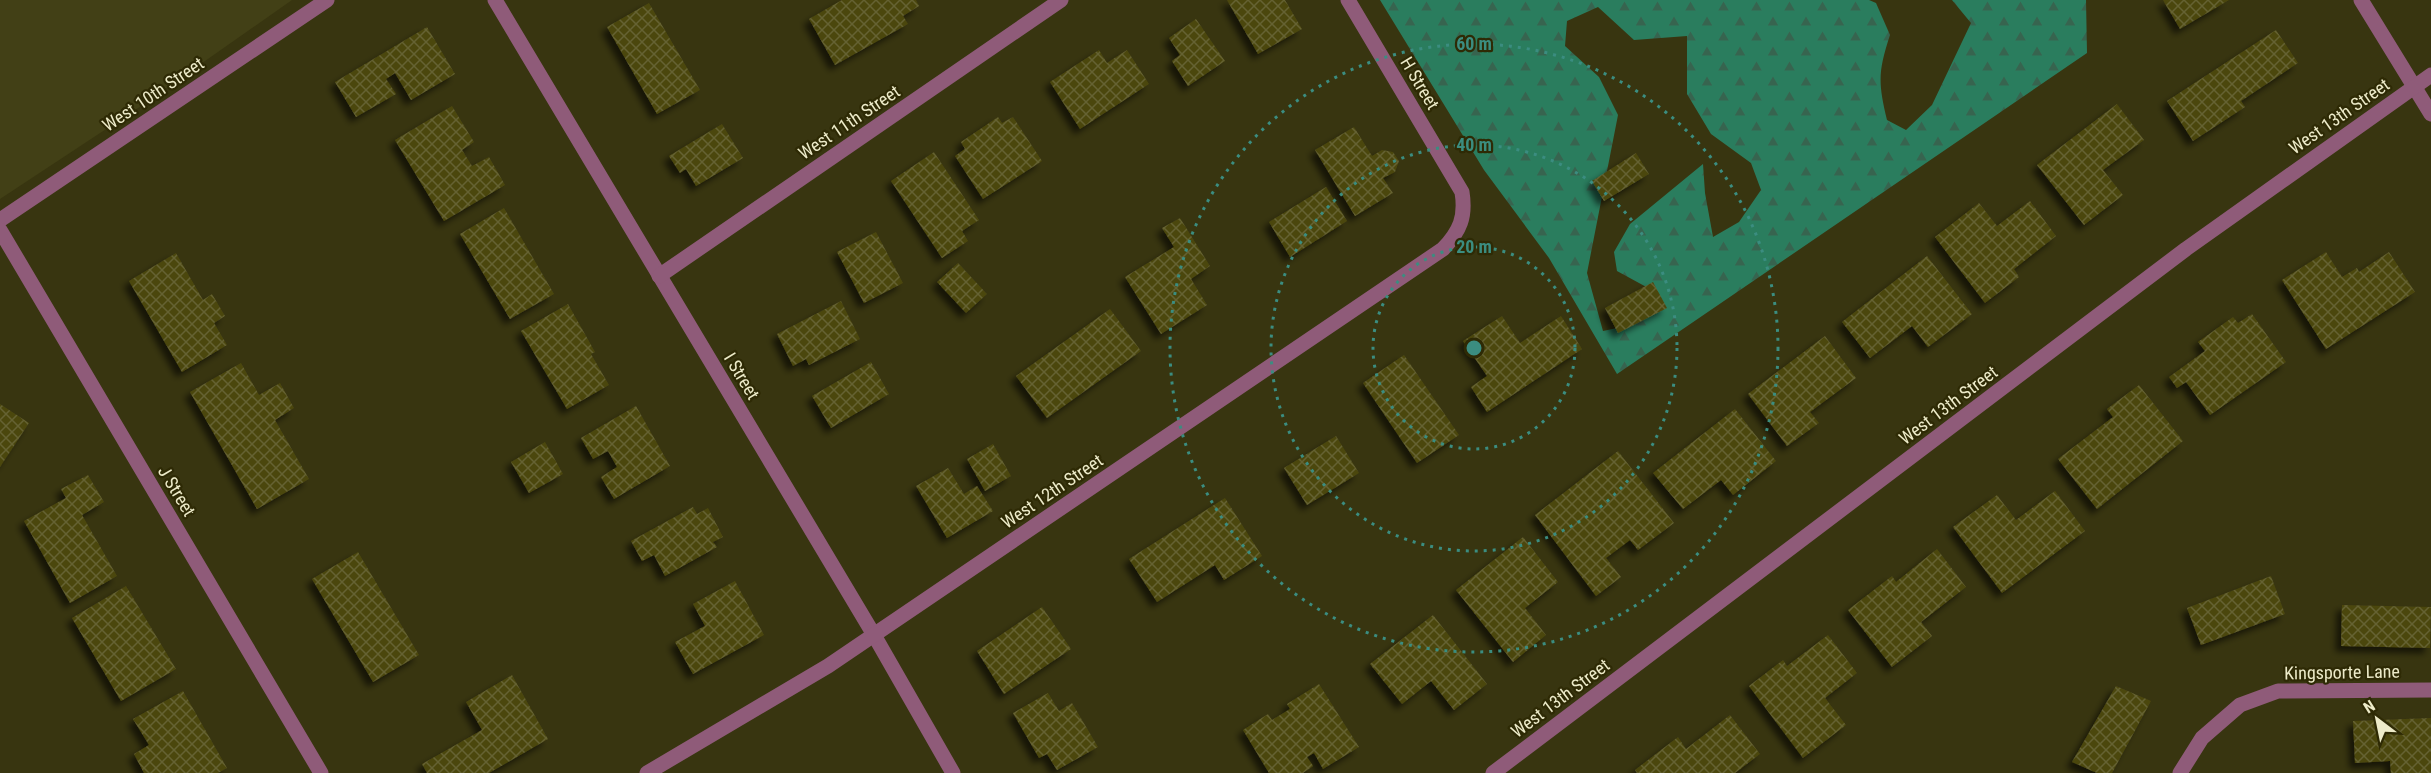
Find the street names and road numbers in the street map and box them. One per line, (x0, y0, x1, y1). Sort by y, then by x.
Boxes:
street label: West 10th Street (98, 52, 208, 136)
street label: H Street (1396, 53, 1444, 113)
street label: West 13th Street (2285, 74, 2393, 158)
street label: West 11th Street (794, 80, 904, 164)
street label: I Street (720, 349, 764, 403)
street label: West 13th Street (1895, 361, 2001, 449)
street label: West 12th Street (997, 449, 1107, 533)
street label: J Street (154, 462, 200, 520)
street label: West 13th Street (1507, 654, 1613, 742)
street label: Kingsporte Lane (2284, 660, 2400, 684)

